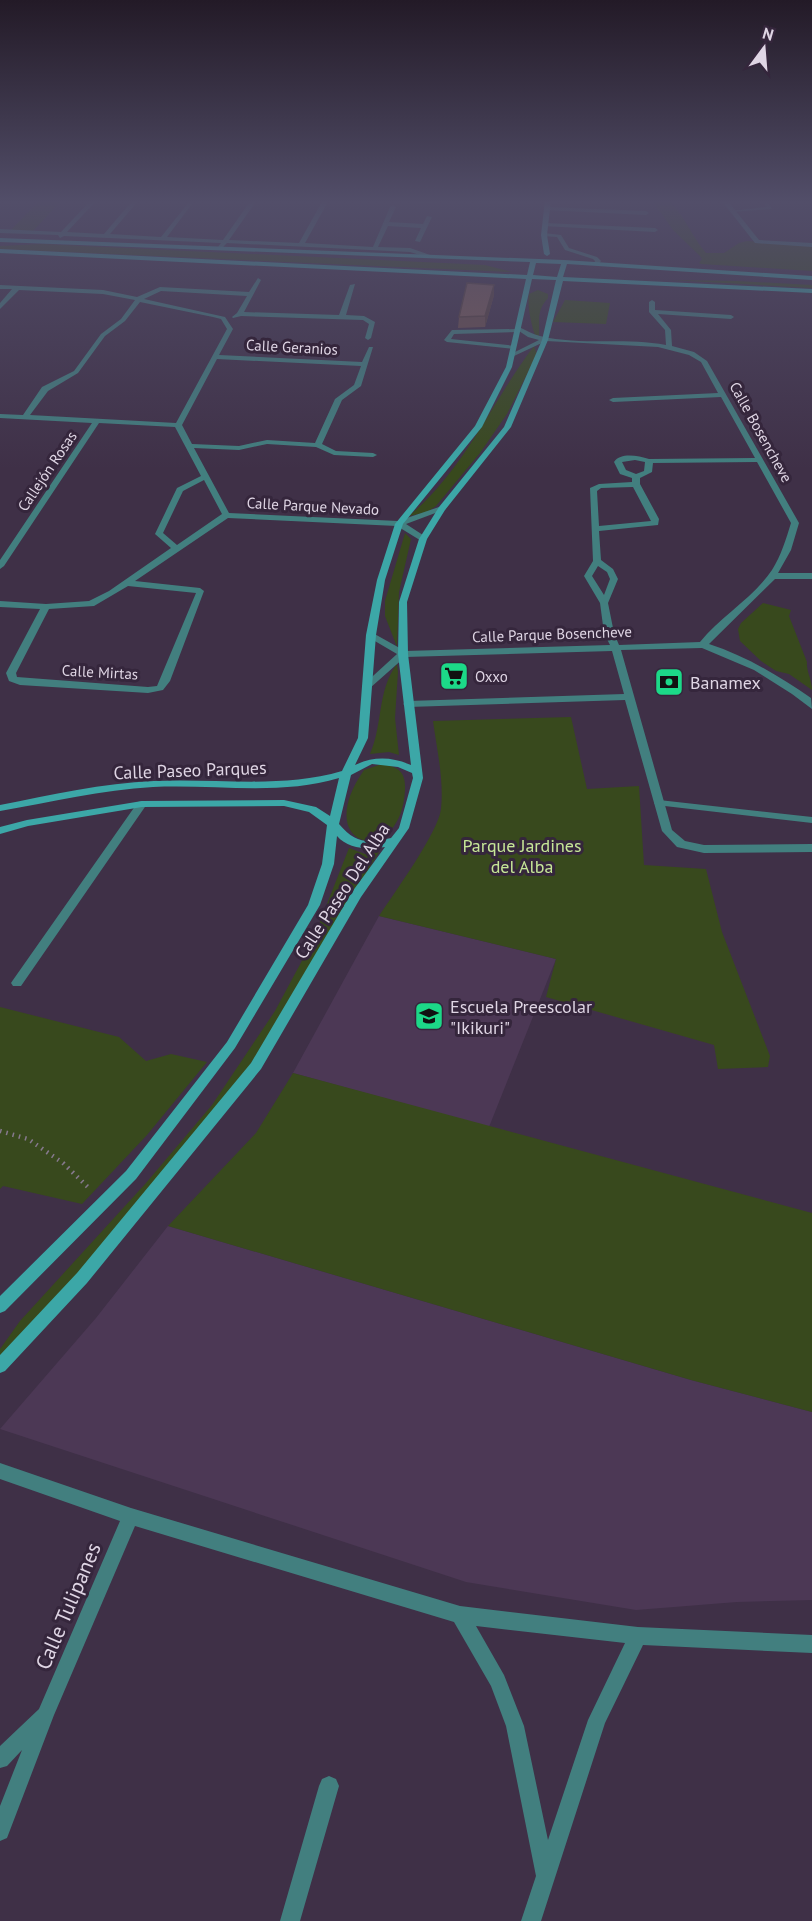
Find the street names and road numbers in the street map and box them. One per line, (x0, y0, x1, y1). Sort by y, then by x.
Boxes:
street label: Calle Geranios (246, 335, 338, 359)
street label: Calle Bosencheve (726, 378, 796, 486)
street label: Callejón Rosas (13, 427, 81, 515)
street label: Calle Parque Nevado (246, 493, 380, 519)
street label: Calle Parque Bosencheve (472, 622, 632, 646)
street label: Calle Mirtas (61, 661, 139, 683)
street label: Calle Paseo Parques (113, 756, 267, 784)
street label: Calle Paseo Del Alba (289, 819, 395, 963)
street label: Calle Tulipanes (29, 1538, 107, 1674)

